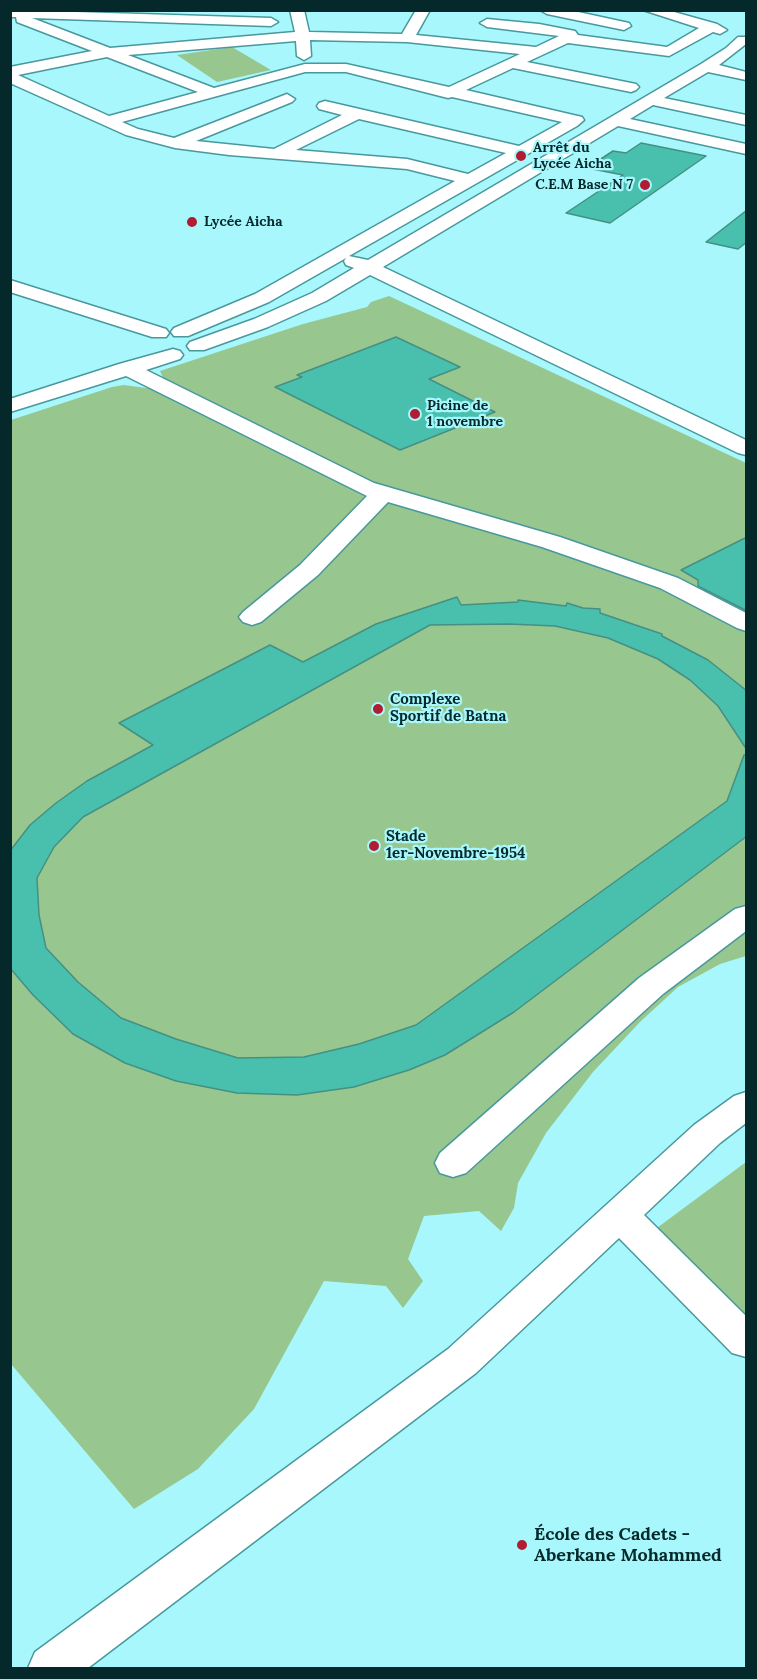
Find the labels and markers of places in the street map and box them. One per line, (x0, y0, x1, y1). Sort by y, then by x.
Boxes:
place label: Arrêt du Lycée Aicha (533, 140, 612, 172)
marker: Arrêt du Lycée Aicha (514, 149, 528, 163)
place label: C.E.M Base N 7 (535, 177, 633, 193)
marker: C.E.M Base N 7 (638, 178, 652, 192)
place label: Lycée Aicha (204, 214, 283, 230)
marker: Lycée Aicha (185, 215, 199, 229)
place label: Picine de 1 novembre (427, 398, 503, 430)
marker: Picine de 1 novembre (408, 407, 422, 421)
place label: Complexe Sportif de Batna (390, 691, 506, 726)
marker: Complexe Sportif de Batna (371, 702, 385, 716)
place label: Stade 1er-Novembre-1954 (386, 828, 525, 863)
marker: Stade 1er-Novembre-1954 (367, 839, 381, 853)
place label: École des Cadets - Aberkane Mohammed (534, 1524, 722, 1567)
marker: École des Cadets - Aberkane Mohammed (515, 1538, 529, 1552)

